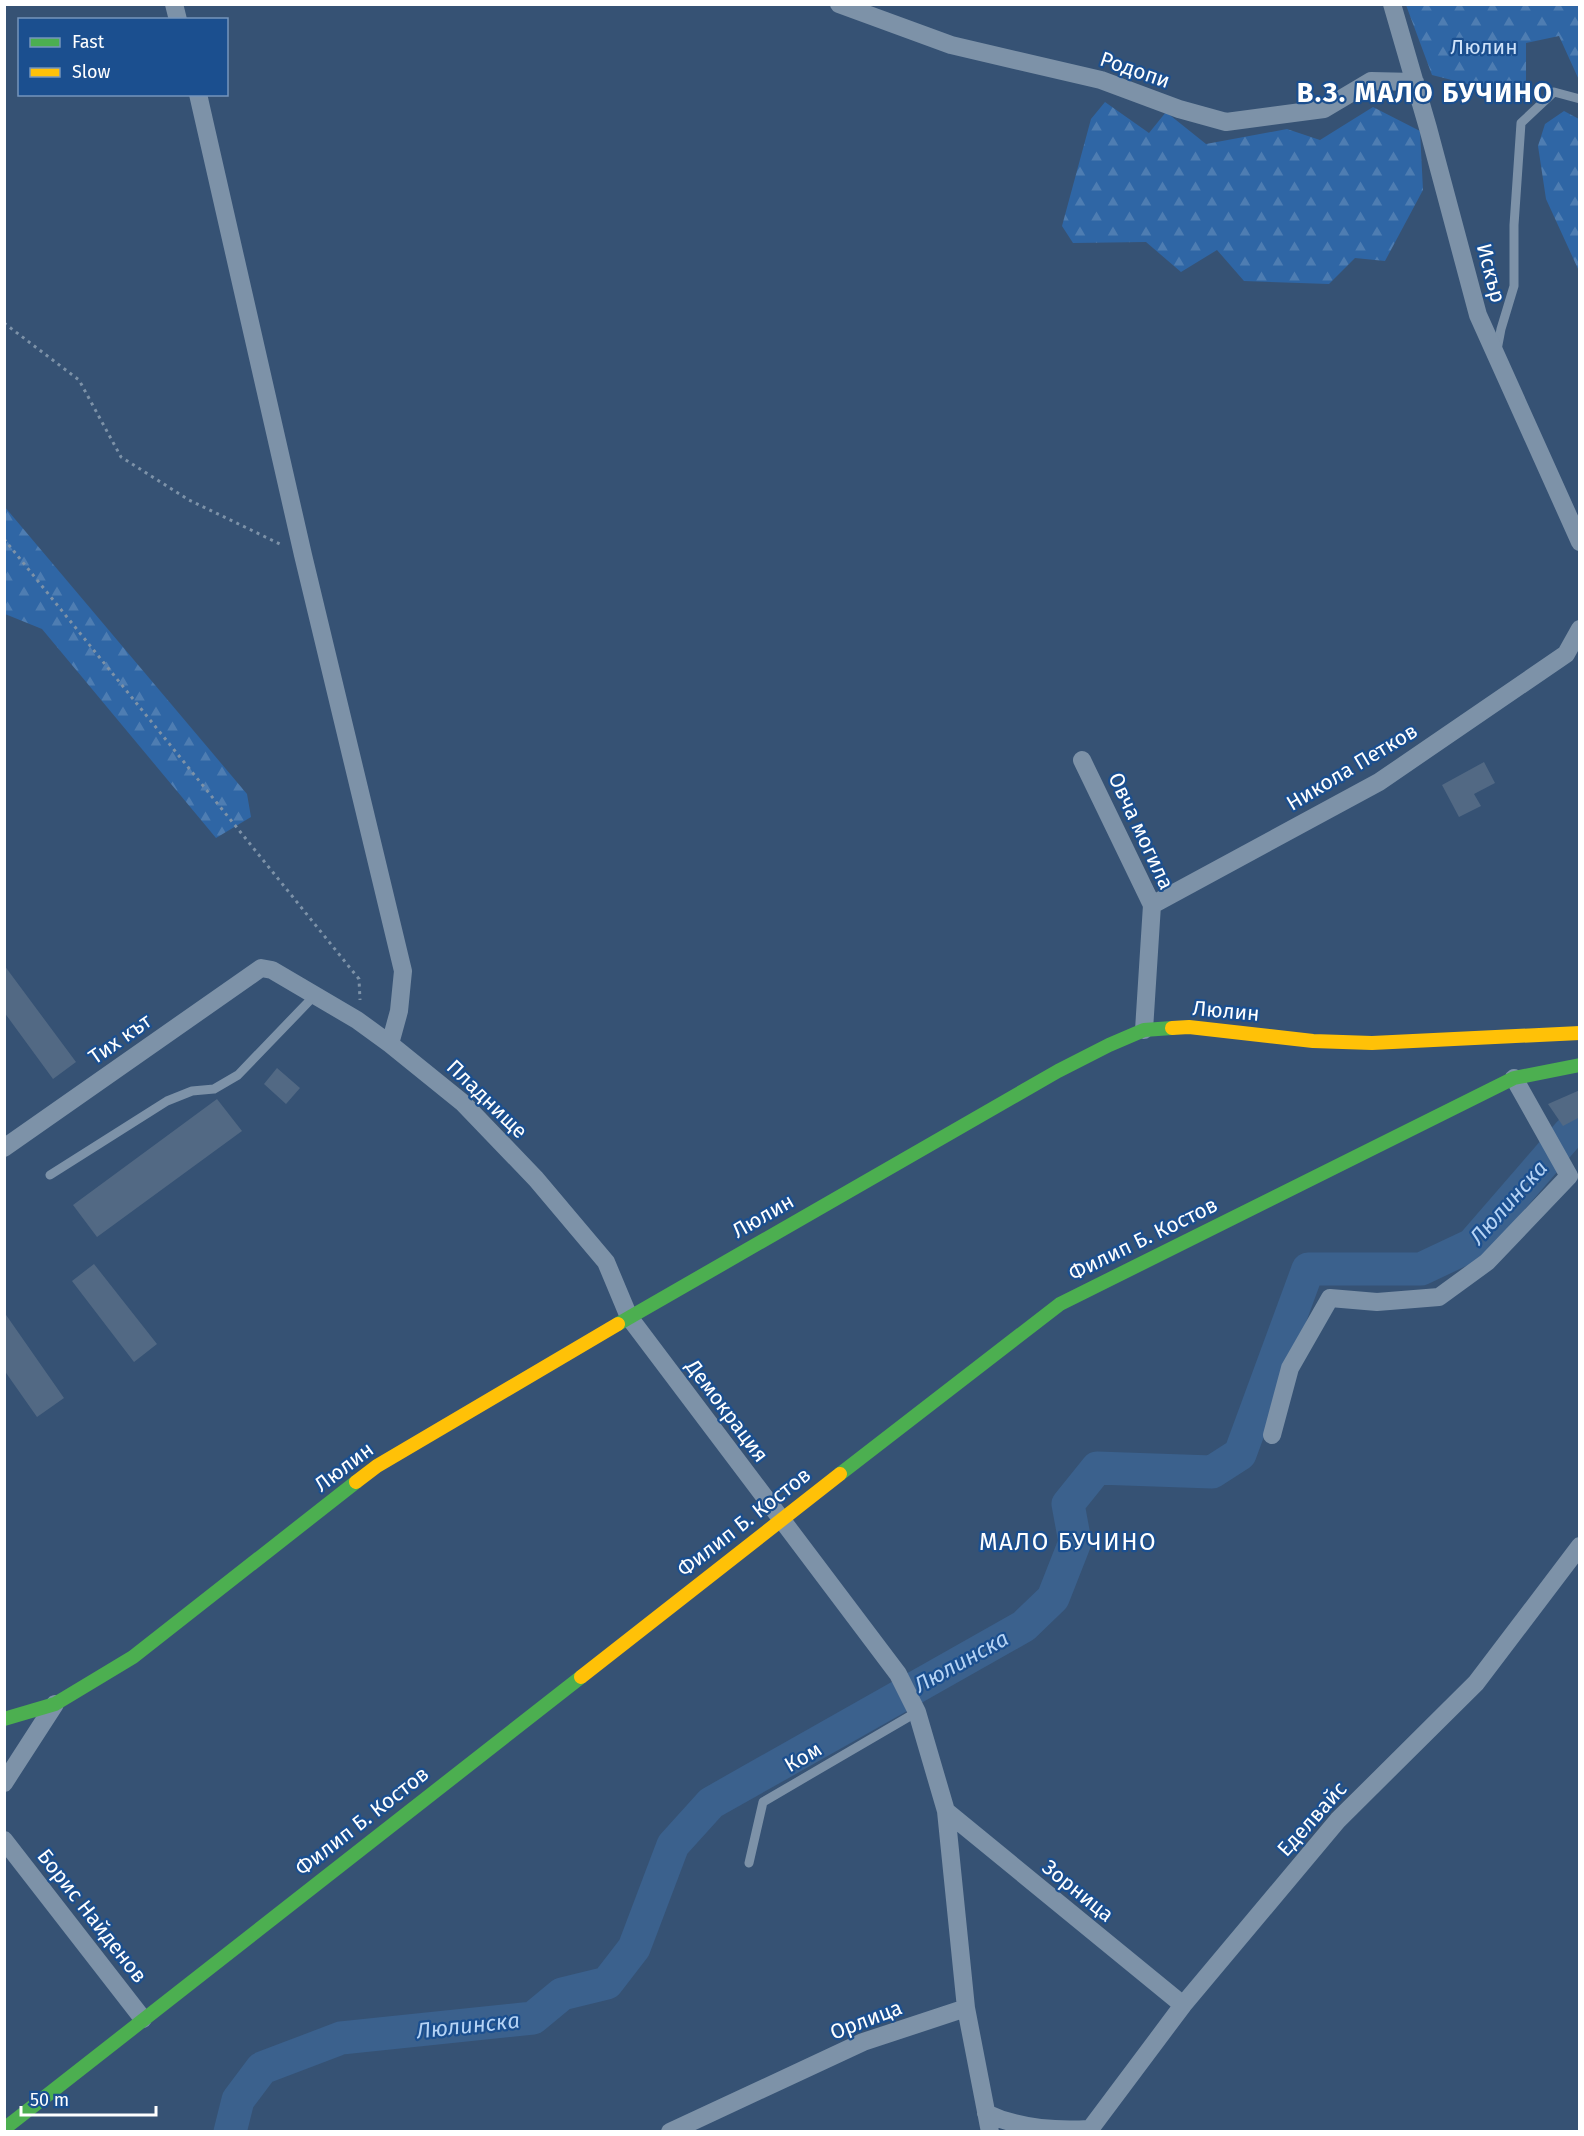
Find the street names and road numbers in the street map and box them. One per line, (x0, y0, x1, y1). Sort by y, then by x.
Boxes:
street label: Родопи (1096, 46, 1174, 94)
street label: Искър (1471, 240, 1511, 306)
street label: Никола Петков (1282, 718, 1422, 816)
street label: Овча могила (1103, 768, 1179, 894)
street label: Люлин (1191, 995, 1261, 1027)
street label: Тих кът (84, 1008, 157, 1070)
street label: Пладнище (441, 1054, 533, 1144)
street label: Люлин (727, 1188, 799, 1244)
street label: Филип Б. Костов (1064, 1192, 1222, 1286)
street label: Демокрация (679, 1354, 774, 1467)
street label: Люлин (309, 1436, 379, 1498)
street label: Филип Б. Костов (672, 1462, 816, 1582)
street label: Ком (780, 1736, 826, 1778)
street label: Филип Б. Костов (290, 1761, 434, 1881)
street label: Еделвайс (1272, 1776, 1352, 1862)
street label: Борис Найденов (32, 1844, 152, 1988)
street label: Зорница (1037, 1854, 1119, 1928)
street label: Орлица (826, 1994, 906, 2046)

